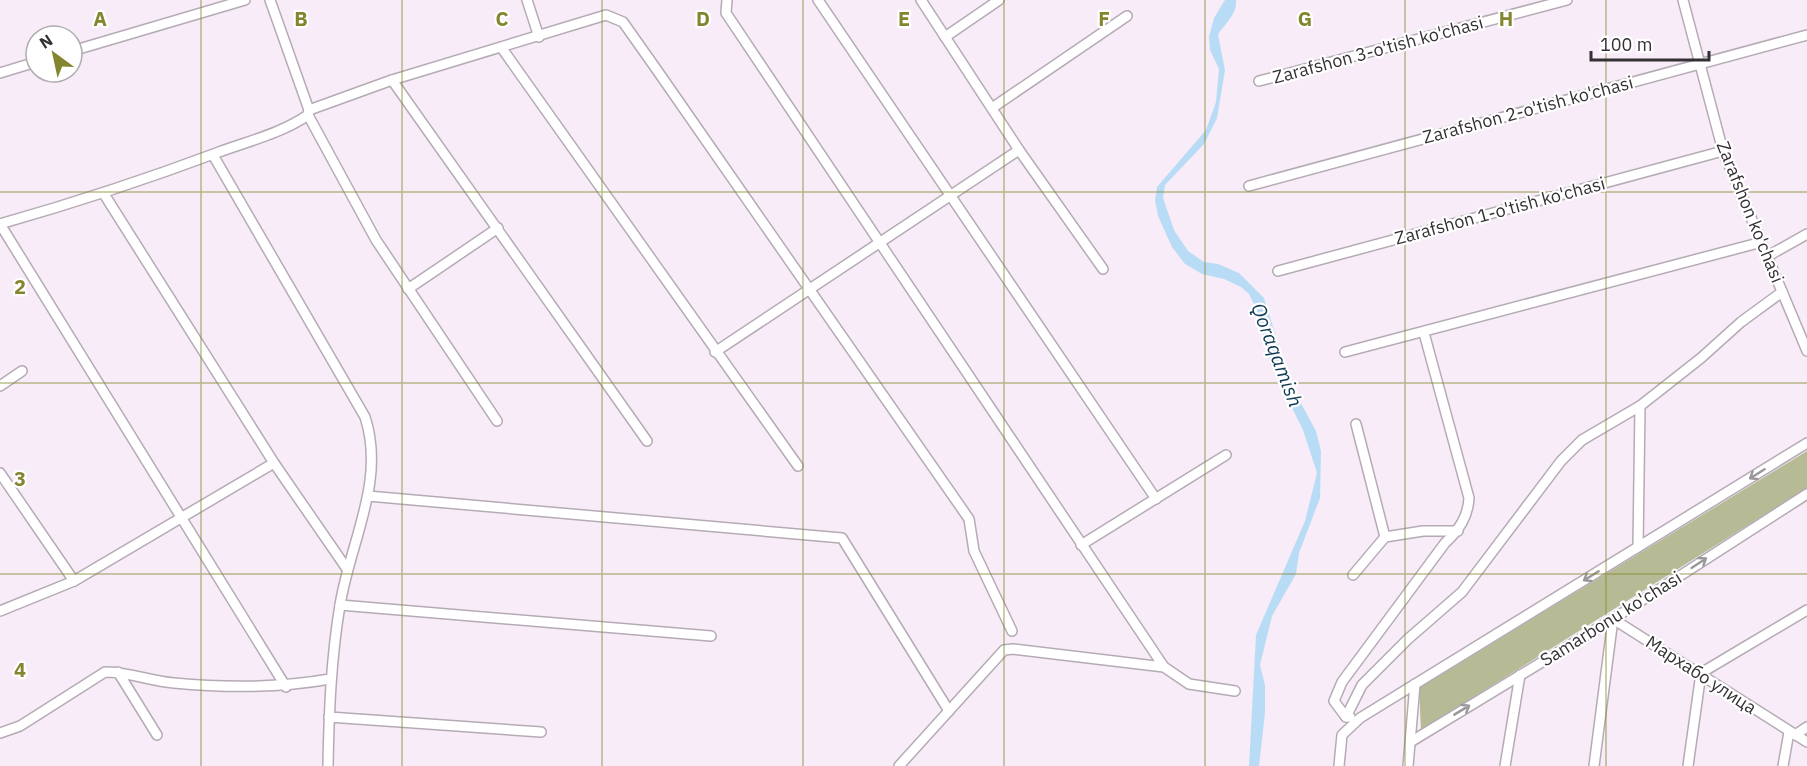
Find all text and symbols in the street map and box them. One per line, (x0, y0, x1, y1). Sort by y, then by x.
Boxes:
text: A (93, 5, 107, 32)
text: B (294, 5, 308, 32)
text: C (495, 5, 509, 32)
text: D (696, 5, 710, 32)
text: E (898, 5, 910, 32)
text: F (1098, 5, 1110, 32)
text: G (1298, 5, 1312, 32)
text: H (1499, 5, 1513, 32)
street label: Zarafshon 3-o'tish ko'chasi (1270, 10, 1486, 89)
north arrow (24, 24, 84, 84)
scale bar (1591, 24, 1710, 62)
text: N (36, 30, 56, 53)
text: 100 m (1600, 33, 1652, 56)
street label: Zarafshon 2-o'tish ko'chasi (1420, 70, 1636, 149)
street label: Zarafshon ko'chasi (1712, 138, 1789, 286)
street label: Zarafshon 1-o'tish ko'chasi (1392, 171, 1608, 250)
text: 2 (14, 273, 26, 300)
water label: Qoraqamish (1245, 299, 1310, 411)
text: 3 (14, 465, 26, 492)
one-way arrow (1749, 469, 1766, 481)
one-way arrow (1691, 557, 1708, 570)
street label: Samarbonu ko'chasi (1536, 566, 1686, 671)
one-way arrow (1583, 571, 1600, 583)
street label: Мархабо улица (1642, 630, 1761, 719)
text: 4 (14, 656, 26, 683)
one-way arrow (1453, 704, 1470, 716)

